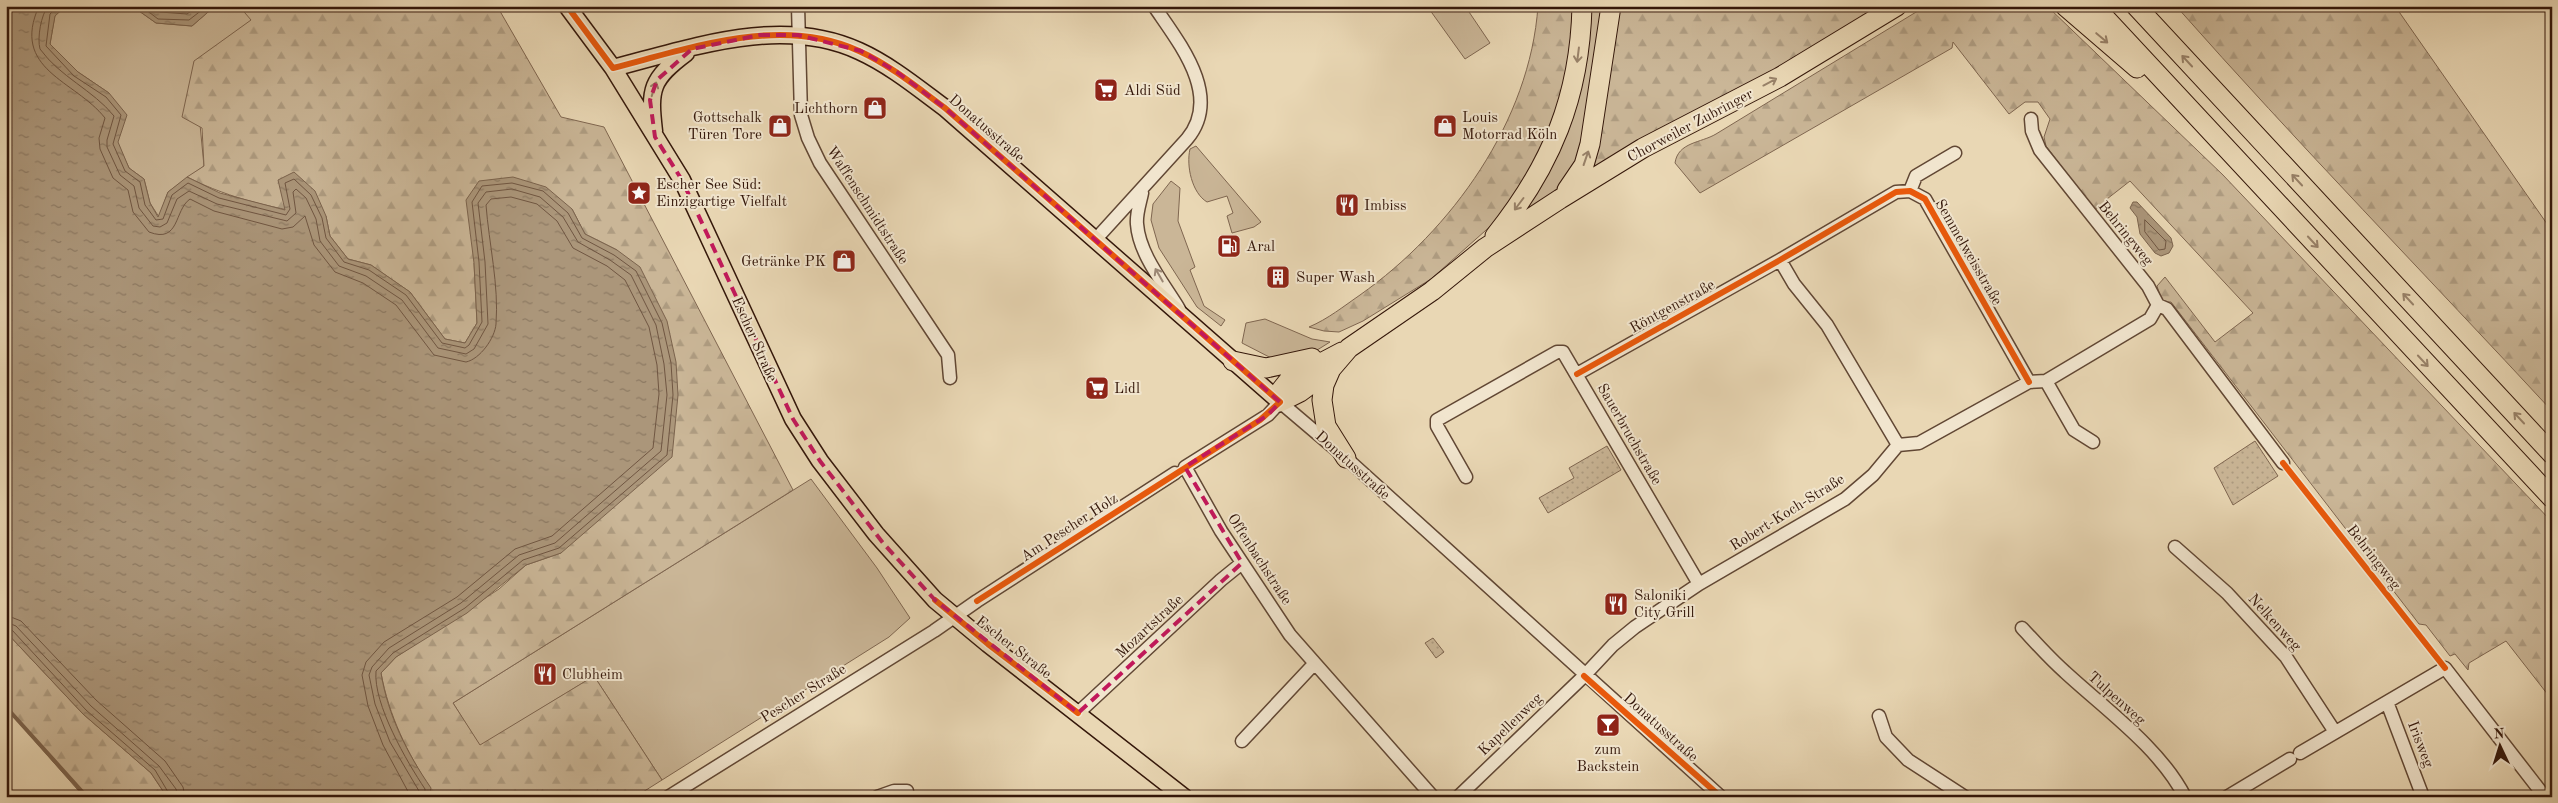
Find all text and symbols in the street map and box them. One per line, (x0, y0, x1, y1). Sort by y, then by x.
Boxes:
one-way arrow (2095, 32, 2108, 43)
one-way arrow (1573, 46, 1583, 62)
one-way arrow (2181, 54, 2193, 67)
supermarket icon: Aldi Süd (1093, 77, 1119, 103)
one-way arrow (1763, 77, 1778, 87)
one-way arrow (650, 82, 659, 97)
place label: Aldi Süd (1124, 84, 1181, 99)
street label: Chorweiler Zubringer (1625, 87, 1756, 166)
street label: Donatusstraße (945, 92, 1027, 166)
shop icon: Lichthorn (862, 95, 888, 121)
place label: Lichthorn (794, 102, 858, 117)
place label: Gottschalk Türen Tore (688, 111, 762, 143)
place label: Louis Motorrad Köln (1462, 111, 1557, 143)
shop icon: Gottschalk Türen Tore (767, 113, 793, 139)
shop icon: Louis Motorrad Köln (1432, 113, 1458, 139)
street label: Waffenschmidtstraße (823, 144, 911, 268)
one-way arrow (1581, 150, 1591, 166)
one-way arrow (2291, 173, 2303, 186)
place label: Escher See Süd: Einzigartige Vielfalt (656, 178, 787, 210)
place icon: Escher See Süd: Einzigartige Vielfalt (626, 180, 652, 206)
restaurant icon: Imbiss (1334, 192, 1360, 218)
one-way arrow (1513, 197, 1524, 210)
street label: Semmelweisstraße (1931, 197, 2004, 308)
place label: Imbiss (1364, 199, 1407, 214)
street label: Behringweg (2095, 199, 2155, 269)
fuel station icon: Aral (1216, 233, 1242, 259)
one-way arrow (2307, 235, 2319, 248)
place label: Aral (1246, 240, 1275, 255)
shop icon: Getränke PK (831, 248, 857, 274)
place label: Getränke PK (741, 255, 826, 270)
building icon: Super Wash (1265, 264, 1291, 290)
one-way arrow (1153, 268, 1163, 283)
place label: Super Wash (1296, 271, 1375, 286)
street label: Röntgenstraße (1628, 278, 1718, 337)
one-way arrow (2402, 292, 2414, 305)
street label: Escher Straße (728, 295, 779, 385)
one-way arrow (2417, 355, 2429, 368)
supermarket icon: Lidl (1084, 375, 1110, 401)
street label: Sauerbruchstraße (1594, 381, 1664, 488)
place label: Lidl (1114, 382, 1140, 397)
one-way arrow (2513, 412, 2525, 424)
street label: Donatusstraße (1312, 429, 1392, 503)
street label: Robert-Koch-Straße (1728, 472, 1848, 555)
street label: Am Pescher Holz (1019, 491, 1121, 565)
street label: Offenbachstraße (1224, 512, 1294, 608)
street label: Behringweg (2343, 523, 2403, 593)
place label: Saloniki City Grill (1634, 589, 1695, 621)
restaurant icon: Saloniki City Grill (1603, 591, 1629, 617)
street label: Mozartstraße (1114, 592, 1186, 662)
street label: Nelkenweg (2244, 592, 2303, 654)
street label: Escher Straße (972, 614, 1054, 682)
restaurant icon: Clubheim (532, 661, 558, 687)
street label: Pescher Straße (758, 662, 849, 727)
place label: Clubheim (562, 668, 623, 683)
street label: Tulpenweg (2084, 670, 2148, 729)
street label: Kapellenweg (1476, 691, 1546, 759)
street label: Donatusstraße (1620, 691, 1700, 765)
bar icon: zum Backstein (1595, 712, 1621, 738)
street label: Irisweg (2404, 719, 2435, 770)
north arrow (2476, 720, 2526, 770)
text: N (2493, 727, 2505, 741)
place label: zum Backstein (1577, 743, 1639, 775)

